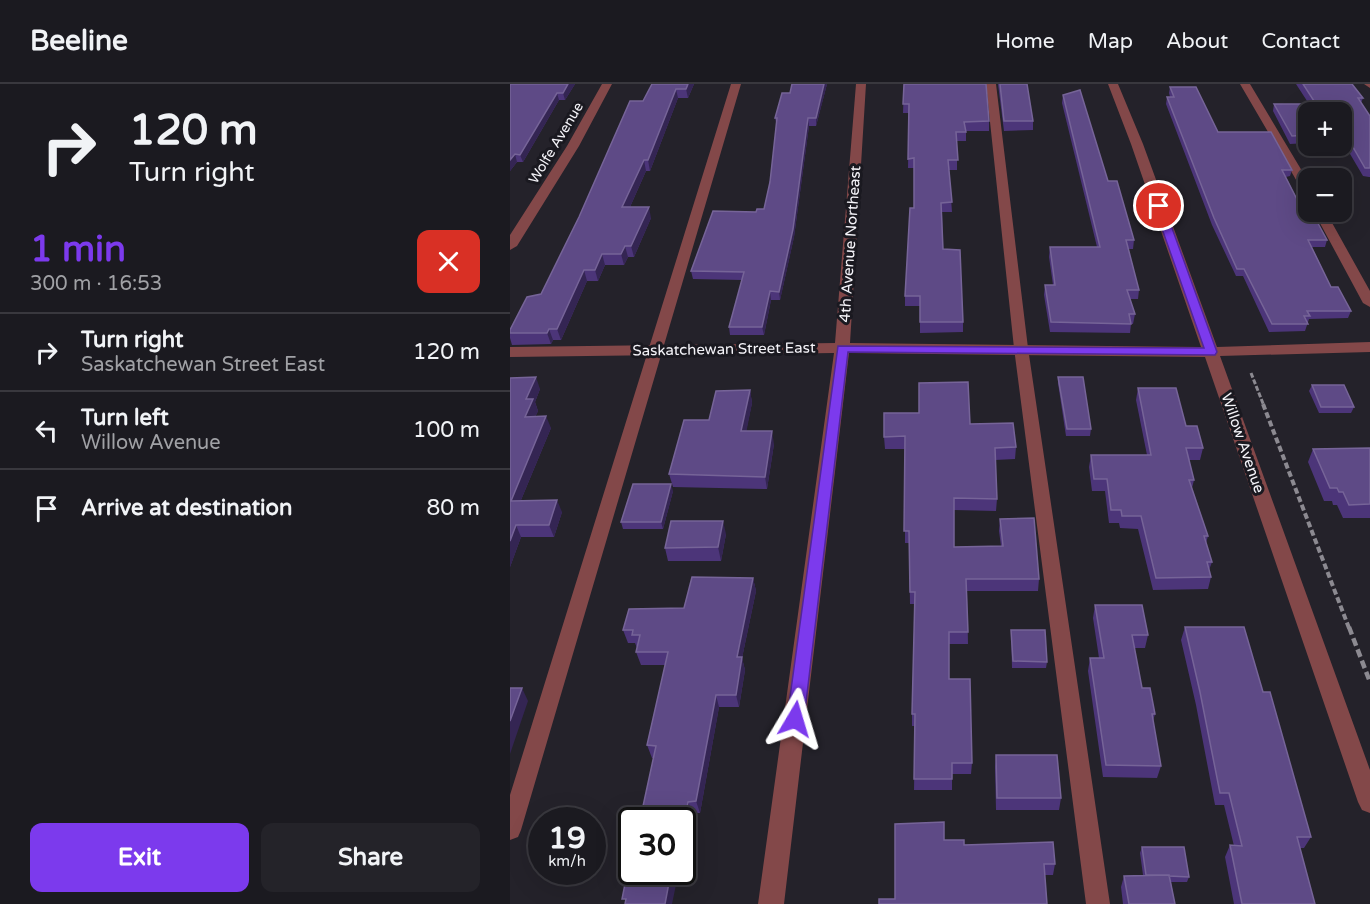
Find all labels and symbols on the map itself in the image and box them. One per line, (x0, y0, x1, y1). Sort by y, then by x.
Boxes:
street label: Wolfe Avenue (525, 99, 587, 187)
street label: 4th Avenue Northeast (836, 165, 864, 323)
pin (1133, 180, 1184, 231)
street label: Saskatchewan Street East (632, 338, 816, 360)
street label: Willow Avenue (1217, 391, 1269, 495)
position arrow (763, 687, 827, 751)
speed limit sign: 30 (618, 807, 696, 885)

